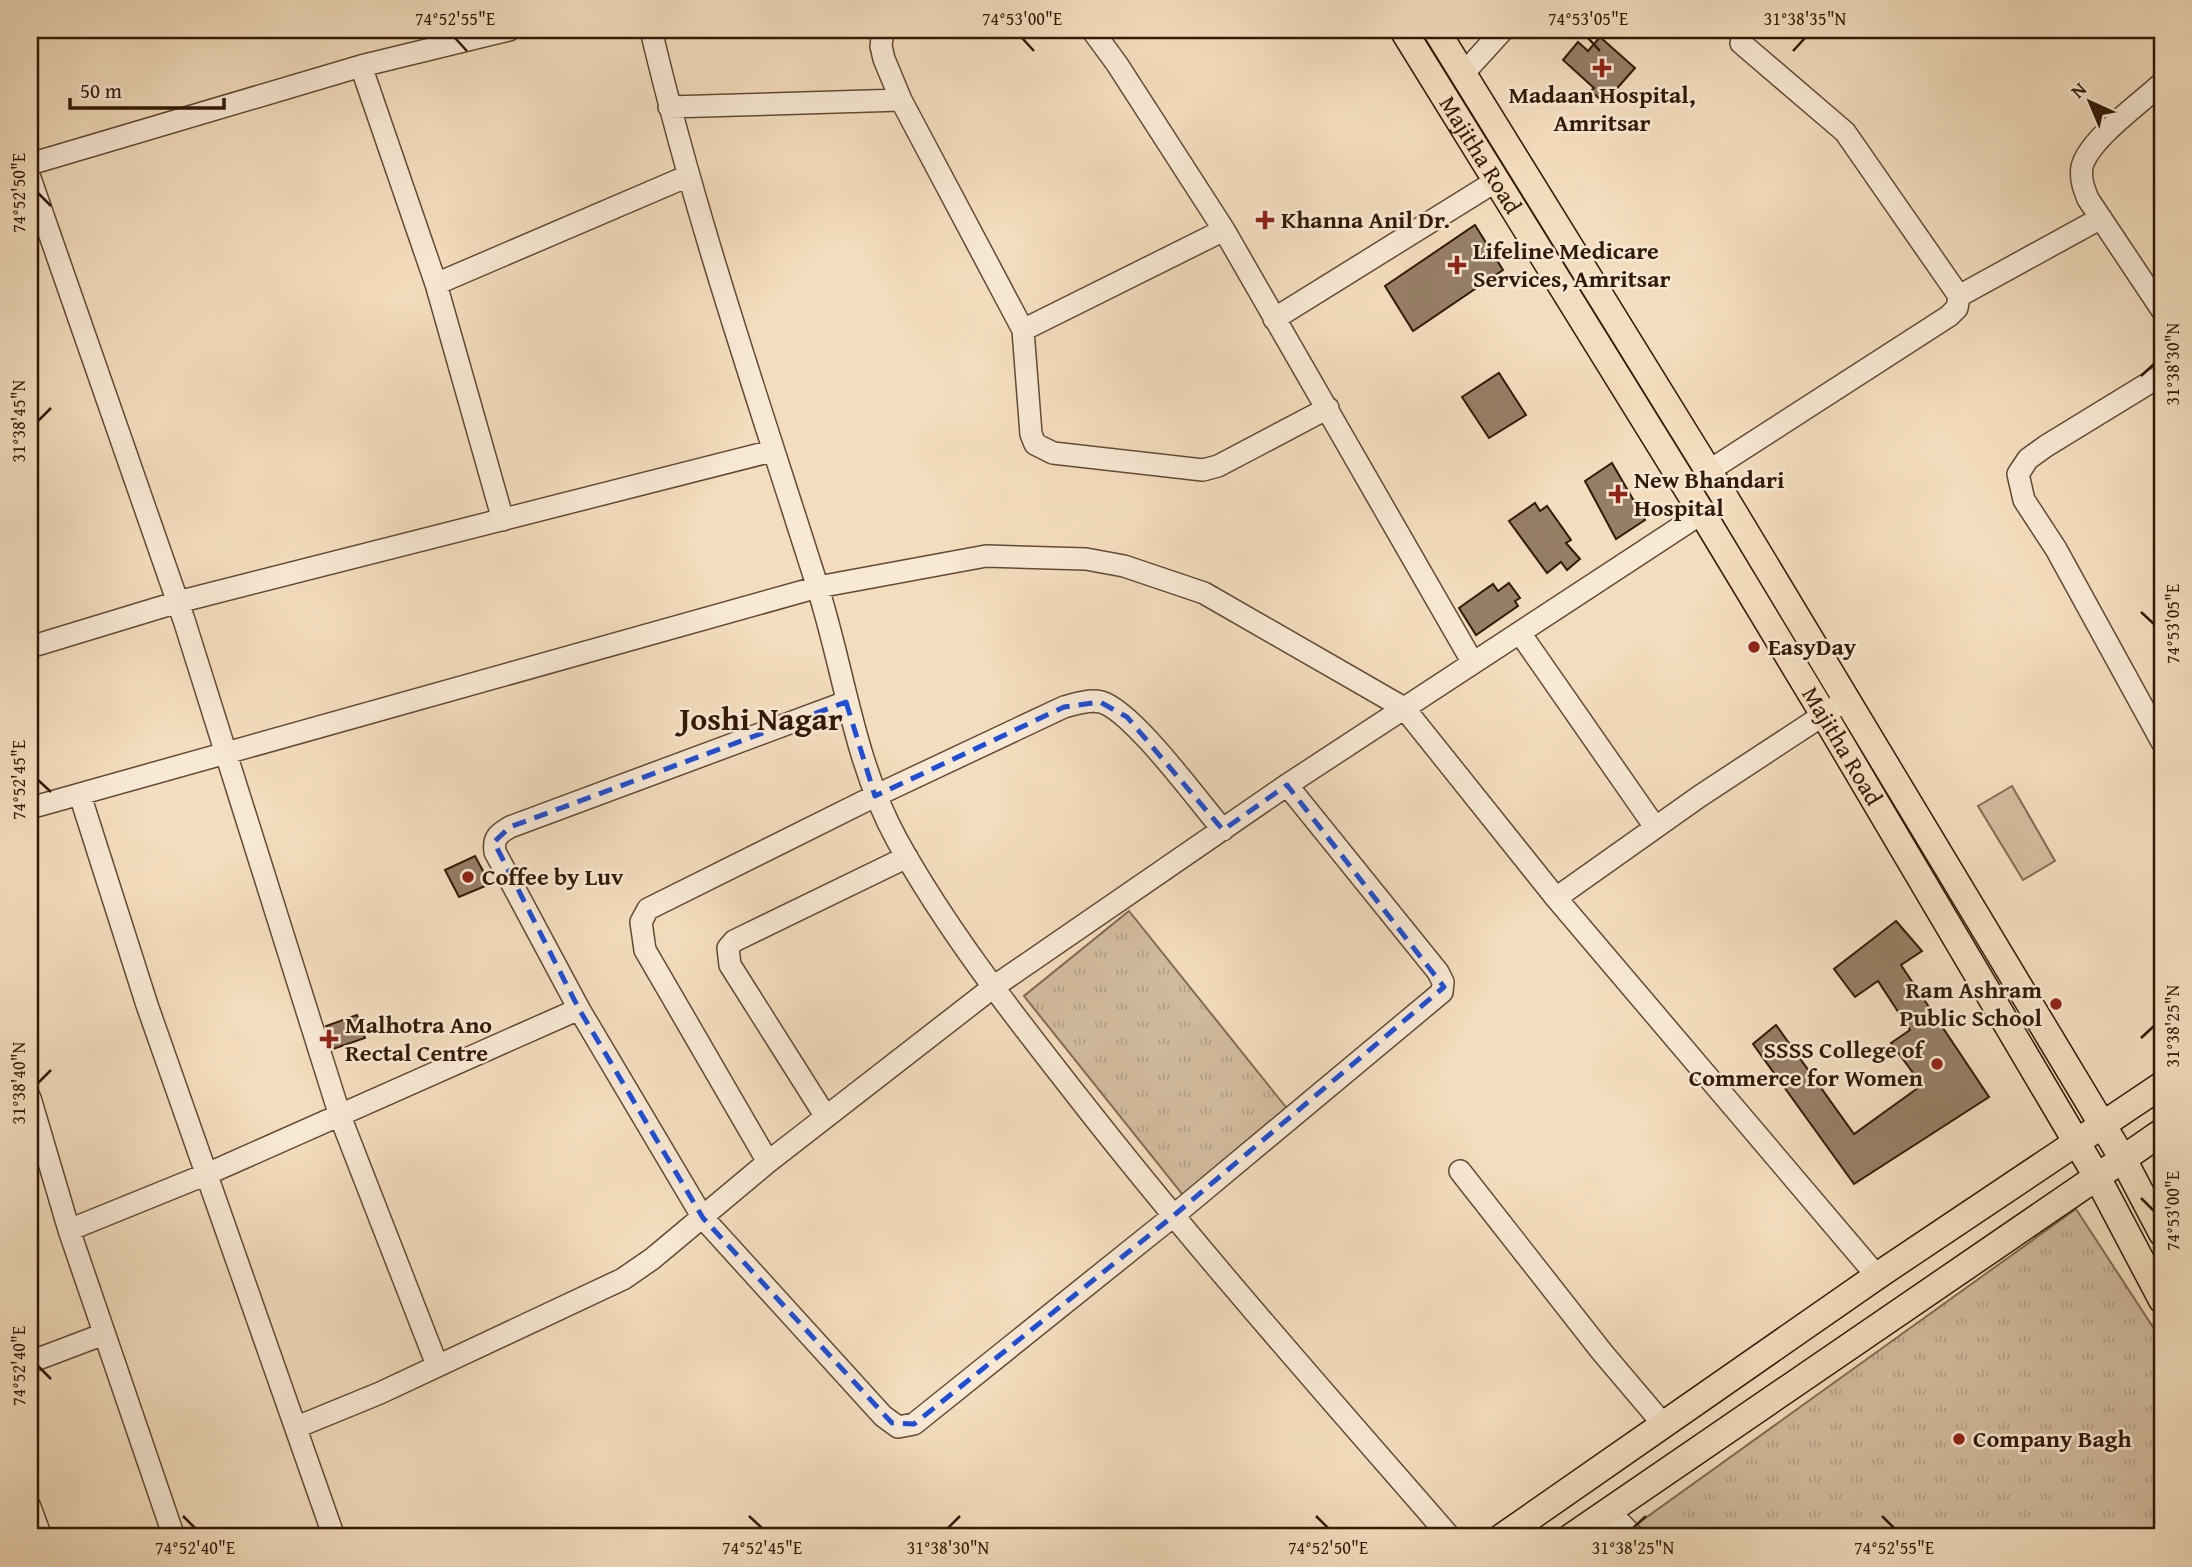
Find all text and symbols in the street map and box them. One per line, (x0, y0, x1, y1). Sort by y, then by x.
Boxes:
text: 74°52'55"E (415, 5, 495, 32)
text: 74°53'00"E (982, 5, 1062, 32)
text: 74°53'05"E (1548, 5, 1628, 32)
text: 31°38'35"N (1764, 5, 1847, 32)
marker: Madaan Hospital, Amritsar (1592, 58, 1612, 78)
scale bar (70, 66, 224, 110)
north arrow (2056, 66, 2126, 136)
text: 50 m (80, 75, 122, 106)
text: N (2064, 75, 2093, 104)
place label: Madaan Hospital, Amritsar (1508, 77, 1696, 140)
street label: Majitha Road (1431, 89, 1531, 221)
text: 74°52'50"E (5, 153, 32, 233)
place label: Khanna Anil Dr. (1281, 202, 1450, 237)
marker: Khanna Anil Dr. (1255, 210, 1275, 230)
place label: Lifeline Medicare Services, Amritsar (1473, 233, 1671, 296)
marker: Lifeline Medicare Services, Amritsar (1447, 255, 1467, 275)
text: 31°38'30"N (2159, 322, 2186, 405)
text: 31°38'45"N (5, 379, 32, 462)
place label: New Bhandari Hospital (1634, 462, 1784, 525)
marker: New Bhandari Hospital (1608, 484, 1628, 504)
text: 74°53'05"E (2159, 584, 2186, 664)
place label: EasyDay (1768, 629, 1857, 664)
marker: EasyDay (1746, 639, 1762, 655)
street label: Majitha Road (1794, 680, 1892, 812)
district label: Joshi Nagar (674, 695, 843, 742)
text: 74°52'45"E (5, 740, 32, 820)
place label: Coffee by Luv (482, 859, 624, 894)
marker: Coffee by Luv (460, 869, 476, 885)
place label: Ram Ashram Public School (1899, 972, 2043, 1035)
text: 31°38'25"N (2159, 984, 2186, 1067)
marker: Ram Ashram Public School (2048, 996, 2064, 1012)
place label: Malhotra Ano Rectal Centre (345, 1007, 492, 1070)
marker: Malhotra Ano Rectal Centre (319, 1029, 339, 1049)
place label: SSSS College of Commerce for Women (1689, 1032, 1926, 1095)
text: 31°38'40"N (5, 1041, 32, 1124)
marker: SSSS College of Commerce for Women (1929, 1056, 1945, 1072)
text: 74°53'00"E (2159, 1171, 2186, 1251)
text: 74°52'40"E (5, 1326, 32, 1406)
place label: Company Bagh (1973, 1421, 2132, 1456)
marker: Company Bagh (1951, 1431, 1967, 1447)
text: 74°52'40"E (155, 1534, 235, 1561)
text: 74°52'45"E (722, 1534, 802, 1561)
text: 31°38'30"N (907, 1534, 990, 1561)
text: 74°52'50"E (1288, 1534, 1368, 1561)
text: 31°38'25"N (1592, 1534, 1675, 1561)
text: 74°52'55"E (1854, 1534, 1934, 1561)

